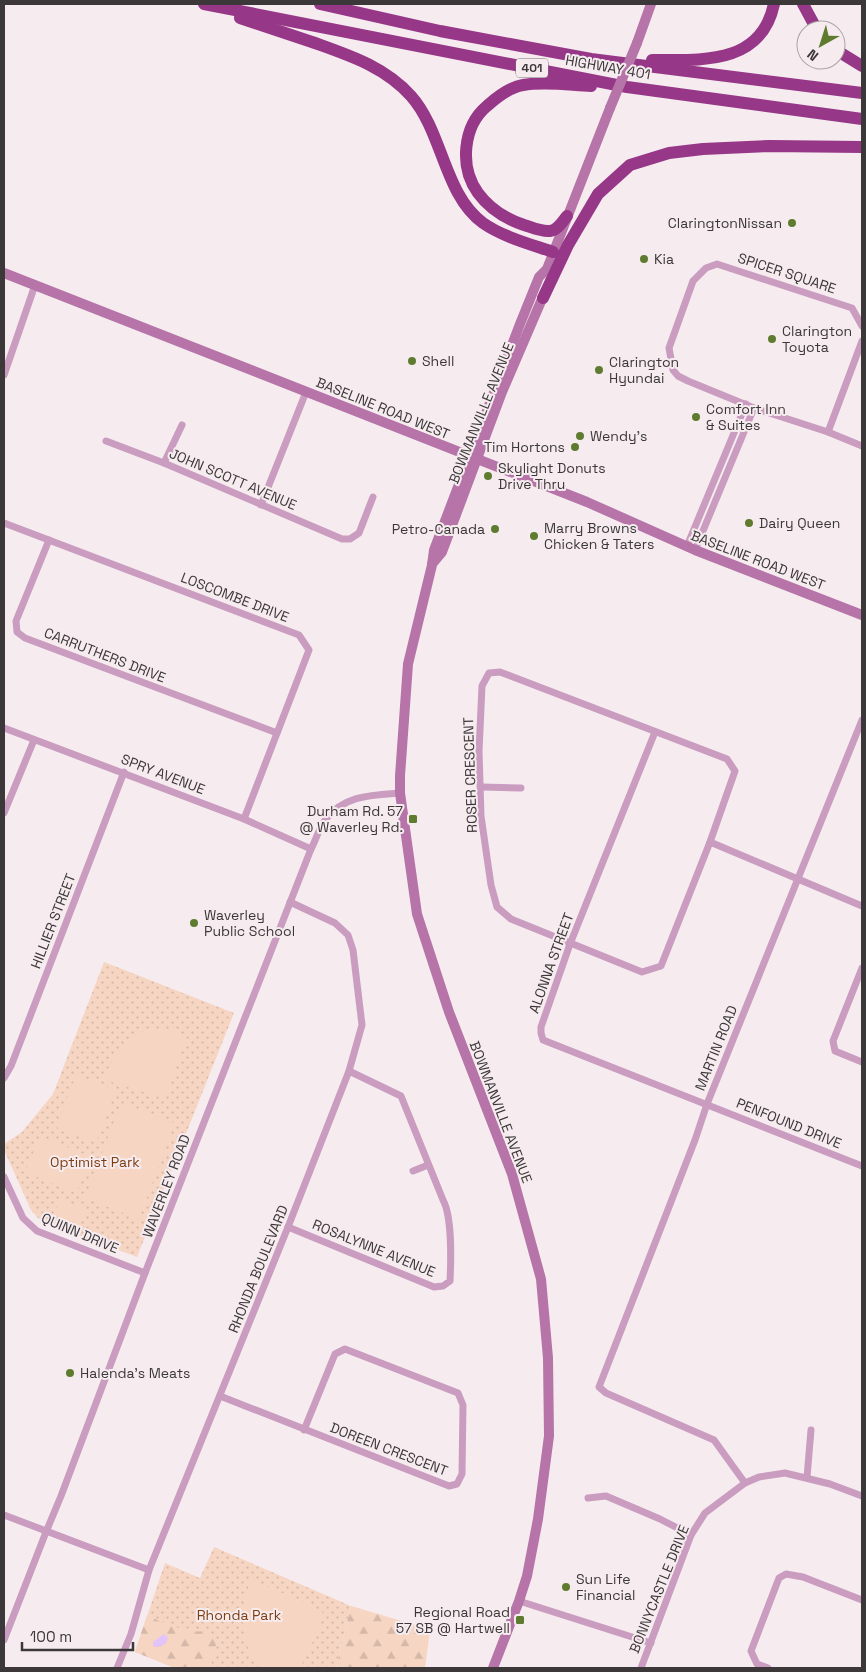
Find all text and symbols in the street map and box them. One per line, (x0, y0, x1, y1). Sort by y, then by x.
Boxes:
north arrow (796, 20, 846, 70)
text: N (804, 45, 822, 65)
street label: HIGHWAY 401 (564, 51, 652, 83)
road number: 401 (516, 58, 548, 78)
place label: ClaringtonNissan (668, 214, 782, 232)
marker: ClaringtonNissan (786, 217, 798, 229)
street label: SPICER SQUARE (736, 249, 839, 297)
place label: Kia (654, 250, 674, 268)
marker: Kia (638, 253, 650, 265)
place label: Clarington Toyota (782, 322, 852, 356)
marker: Clarington Toyota (766, 333, 778, 345)
street label: BOWMANVILLE AVENUE (444, 340, 518, 486)
place label: Shell (422, 352, 454, 370)
place label: Clarington Hyundai (609, 353, 679, 387)
marker: Shell (406, 355, 418, 367)
marker: Clarington Hyundai (593, 364, 605, 376)
street label: BASELINE ROAD WEST (314, 373, 452, 443)
place label: Comfort Inn & Suites (706, 400, 786, 434)
marker: Comfort Inn & Suites (690, 411, 702, 423)
place label: Wendy's (590, 427, 647, 445)
marker: Wendy's (574, 430, 586, 442)
place label: Tim Hortons (484, 438, 565, 456)
marker: Tim Hortons (569, 441, 581, 453)
street label: JOHN SCOTT AVENUE (167, 444, 300, 514)
place label: Skylight Donuts Drive Thru (498, 459, 606, 493)
marker: Skylight Donuts Drive Thru (482, 470, 494, 482)
place label: Dairy Queen (759, 514, 840, 532)
marker: Dairy Queen (743, 517, 755, 529)
place label: Marry Browns Chicken & Taters (544, 519, 654, 553)
place label: Petro-Canada (392, 520, 485, 538)
marker: Petro-Canada (489, 523, 501, 535)
street label: BASELINE ROAD WEST (688, 526, 828, 594)
marker: Marry Browns Chicken & Taters (528, 530, 540, 542)
street label: LOSCOMBE DRIVE (178, 568, 292, 626)
street label: CARRUTHERS DRIVE (42, 623, 169, 687)
street label: ROSER CRESCENT (459, 717, 481, 833)
street label: SPRY AVENUE (118, 750, 208, 798)
place label: Durham Rd. 57 @ Waverley Rd. (299, 802, 403, 836)
marker: Durham Rd. 57 @ Waverley Rd. (407, 813, 419, 825)
street label: HILLIER STREET (27, 871, 79, 971)
place label: Waverley Public School (204, 906, 295, 940)
street label: ALONNA STREET (524, 910, 578, 1016)
marker: Waverley Public School (188, 917, 200, 929)
street label: MARTIN ROAD (691, 1003, 741, 1093)
street label: BOWMANVILLE AVENUE (466, 1038, 536, 1186)
street label: PENFOUND DRIVE (734, 1094, 844, 1152)
street label: WAVERLEY ROAD (138, 1132, 194, 1240)
park label: Optimist Park (50, 1153, 140, 1171)
street label: RHONDA BOULEVARD (224, 1202, 292, 1336)
street label: QUINN DRIVE (39, 1209, 122, 1257)
street label: ROSALYNNE AVENUE (310, 1215, 438, 1281)
place label: Halenda's Meats (80, 1364, 190, 1382)
marker: Halenda's Meats (64, 1367, 76, 1379)
street label: DOREEN CRESCENT (328, 1418, 450, 1480)
street label: BONNYCASTLE DRIVE (625, 1522, 693, 1656)
place label: Sun Life Financial (576, 1570, 636, 1604)
marker: Sun Life Financial (560, 1581, 572, 1593)
place label: Regional Road 57 SB @ Hartwell (396, 1603, 510, 1637)
park label: Rhonda Park (197, 1606, 282, 1624)
marker: Regional Road 57 SB @ Hartwell (514, 1614, 526, 1626)
scale bar (22, 1620, 134, 1652)
text: 100 m (30, 1627, 72, 1646)

